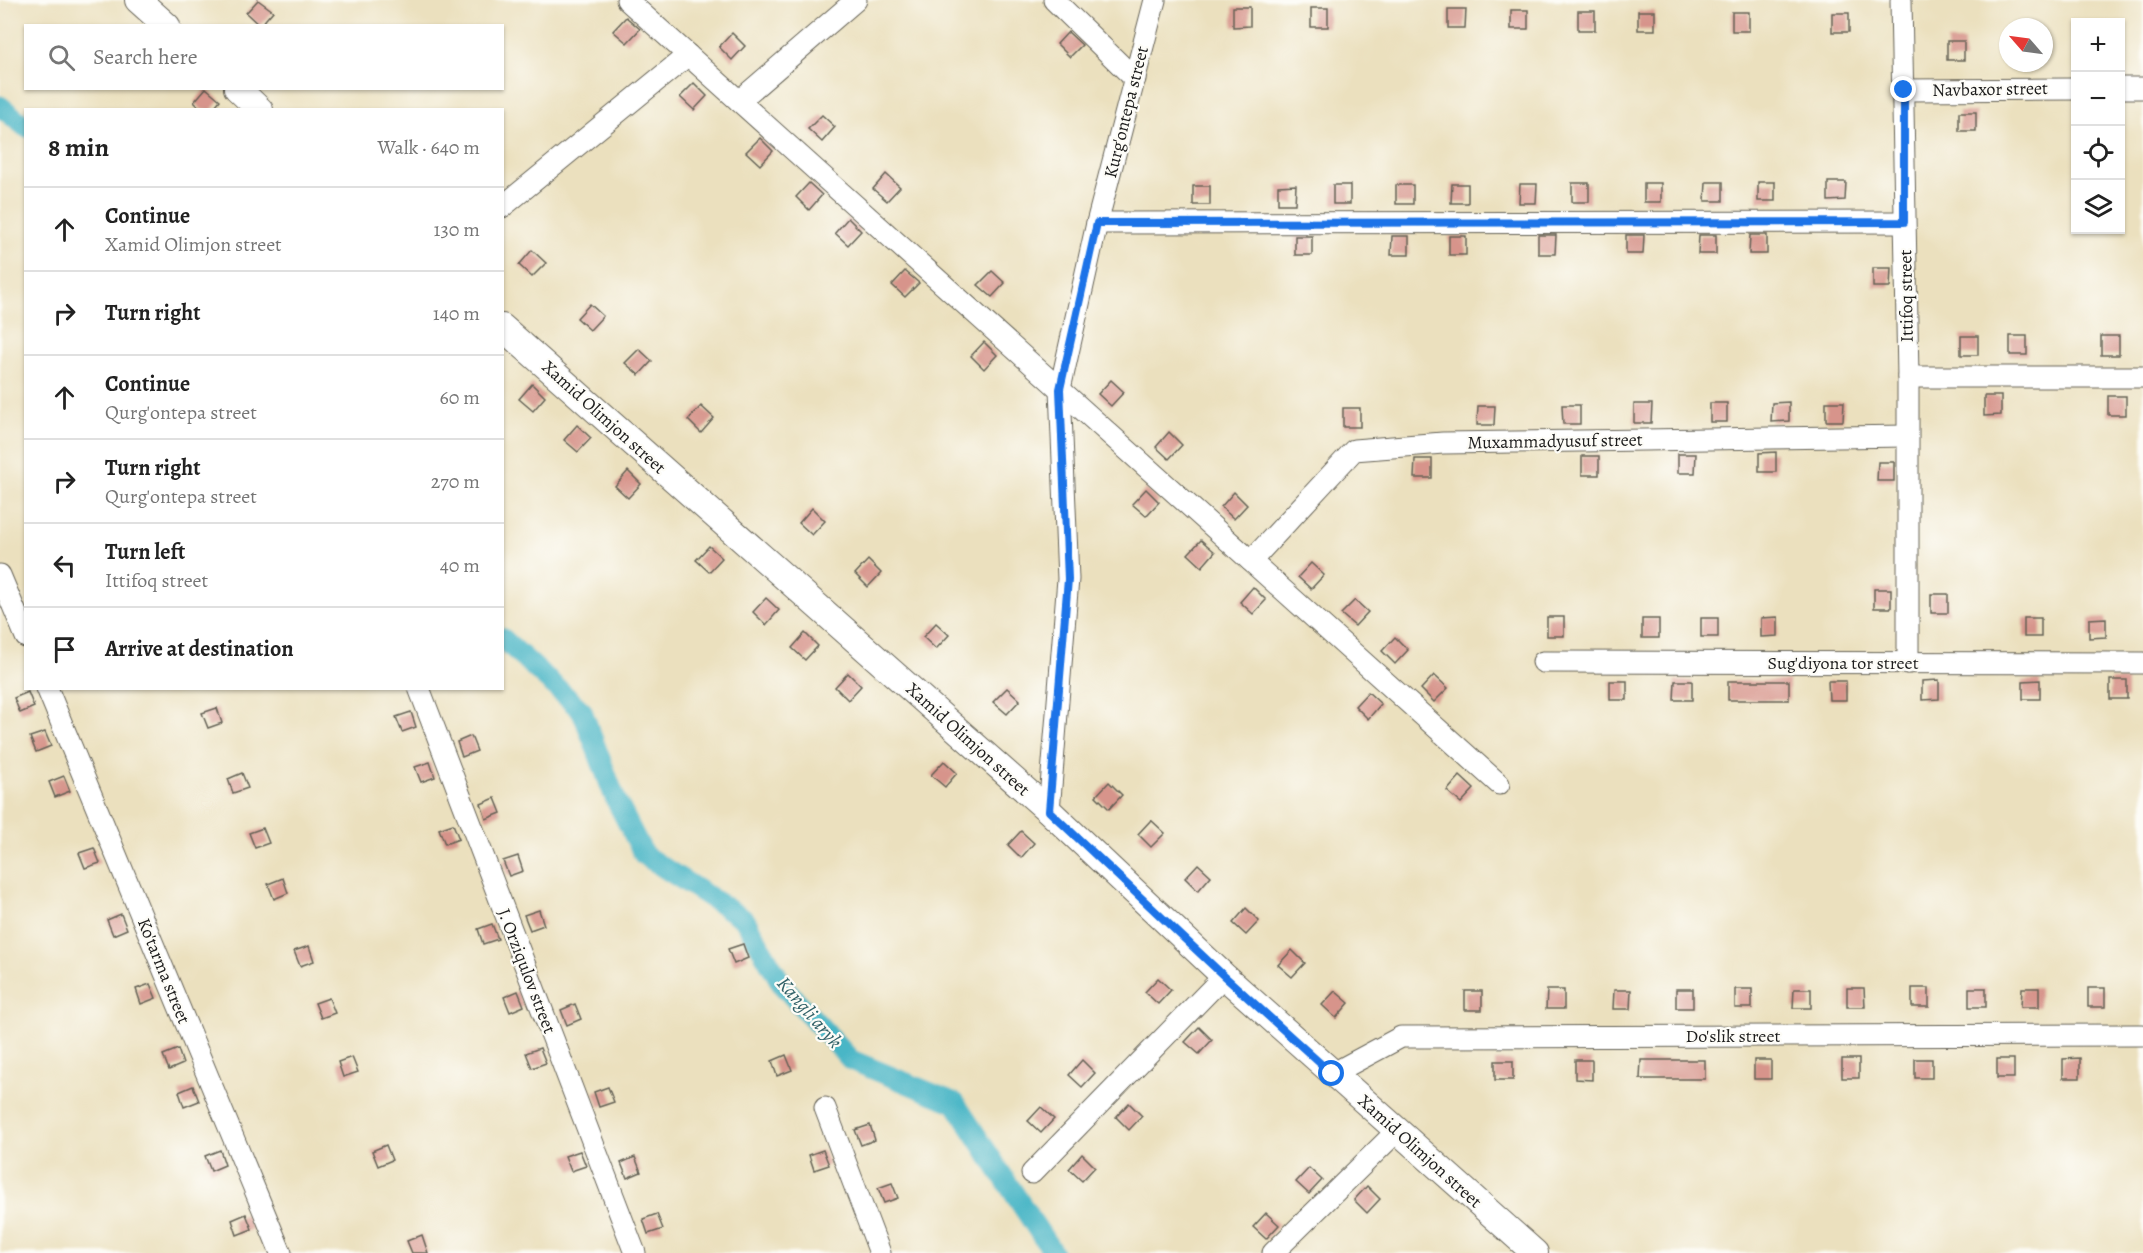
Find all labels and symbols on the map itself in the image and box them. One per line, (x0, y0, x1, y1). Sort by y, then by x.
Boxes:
north arrow (1999, 18, 2053, 72)
street label: Kurg'ontepa street (1098, 43, 1154, 180)
route end (1890, 76, 1916, 102)
street label: Navbaxor street (1932, 76, 2048, 102)
street label: Ittifoq street (1893, 249, 1919, 343)
street label: Xamid Olimjon street (537, 355, 671, 479)
street label: Muxammadyusuf street (1467, 427, 1643, 455)
street label: Sug'diyona tor street (1767, 651, 1919, 675)
street label: Xamid Olimjon street (901, 677, 1035, 801)
street label: J. Orziqulov street (492, 905, 562, 1037)
street label: Ko'tarma street (132, 915, 196, 1027)
water label: Kangli aryk (771, 971, 848, 1054)
street label: Do'slik street (1686, 1024, 1780, 1048)
route start (1318, 1060, 1344, 1086)
street label: Xamid Olimjon street (1353, 1089, 1487, 1213)

